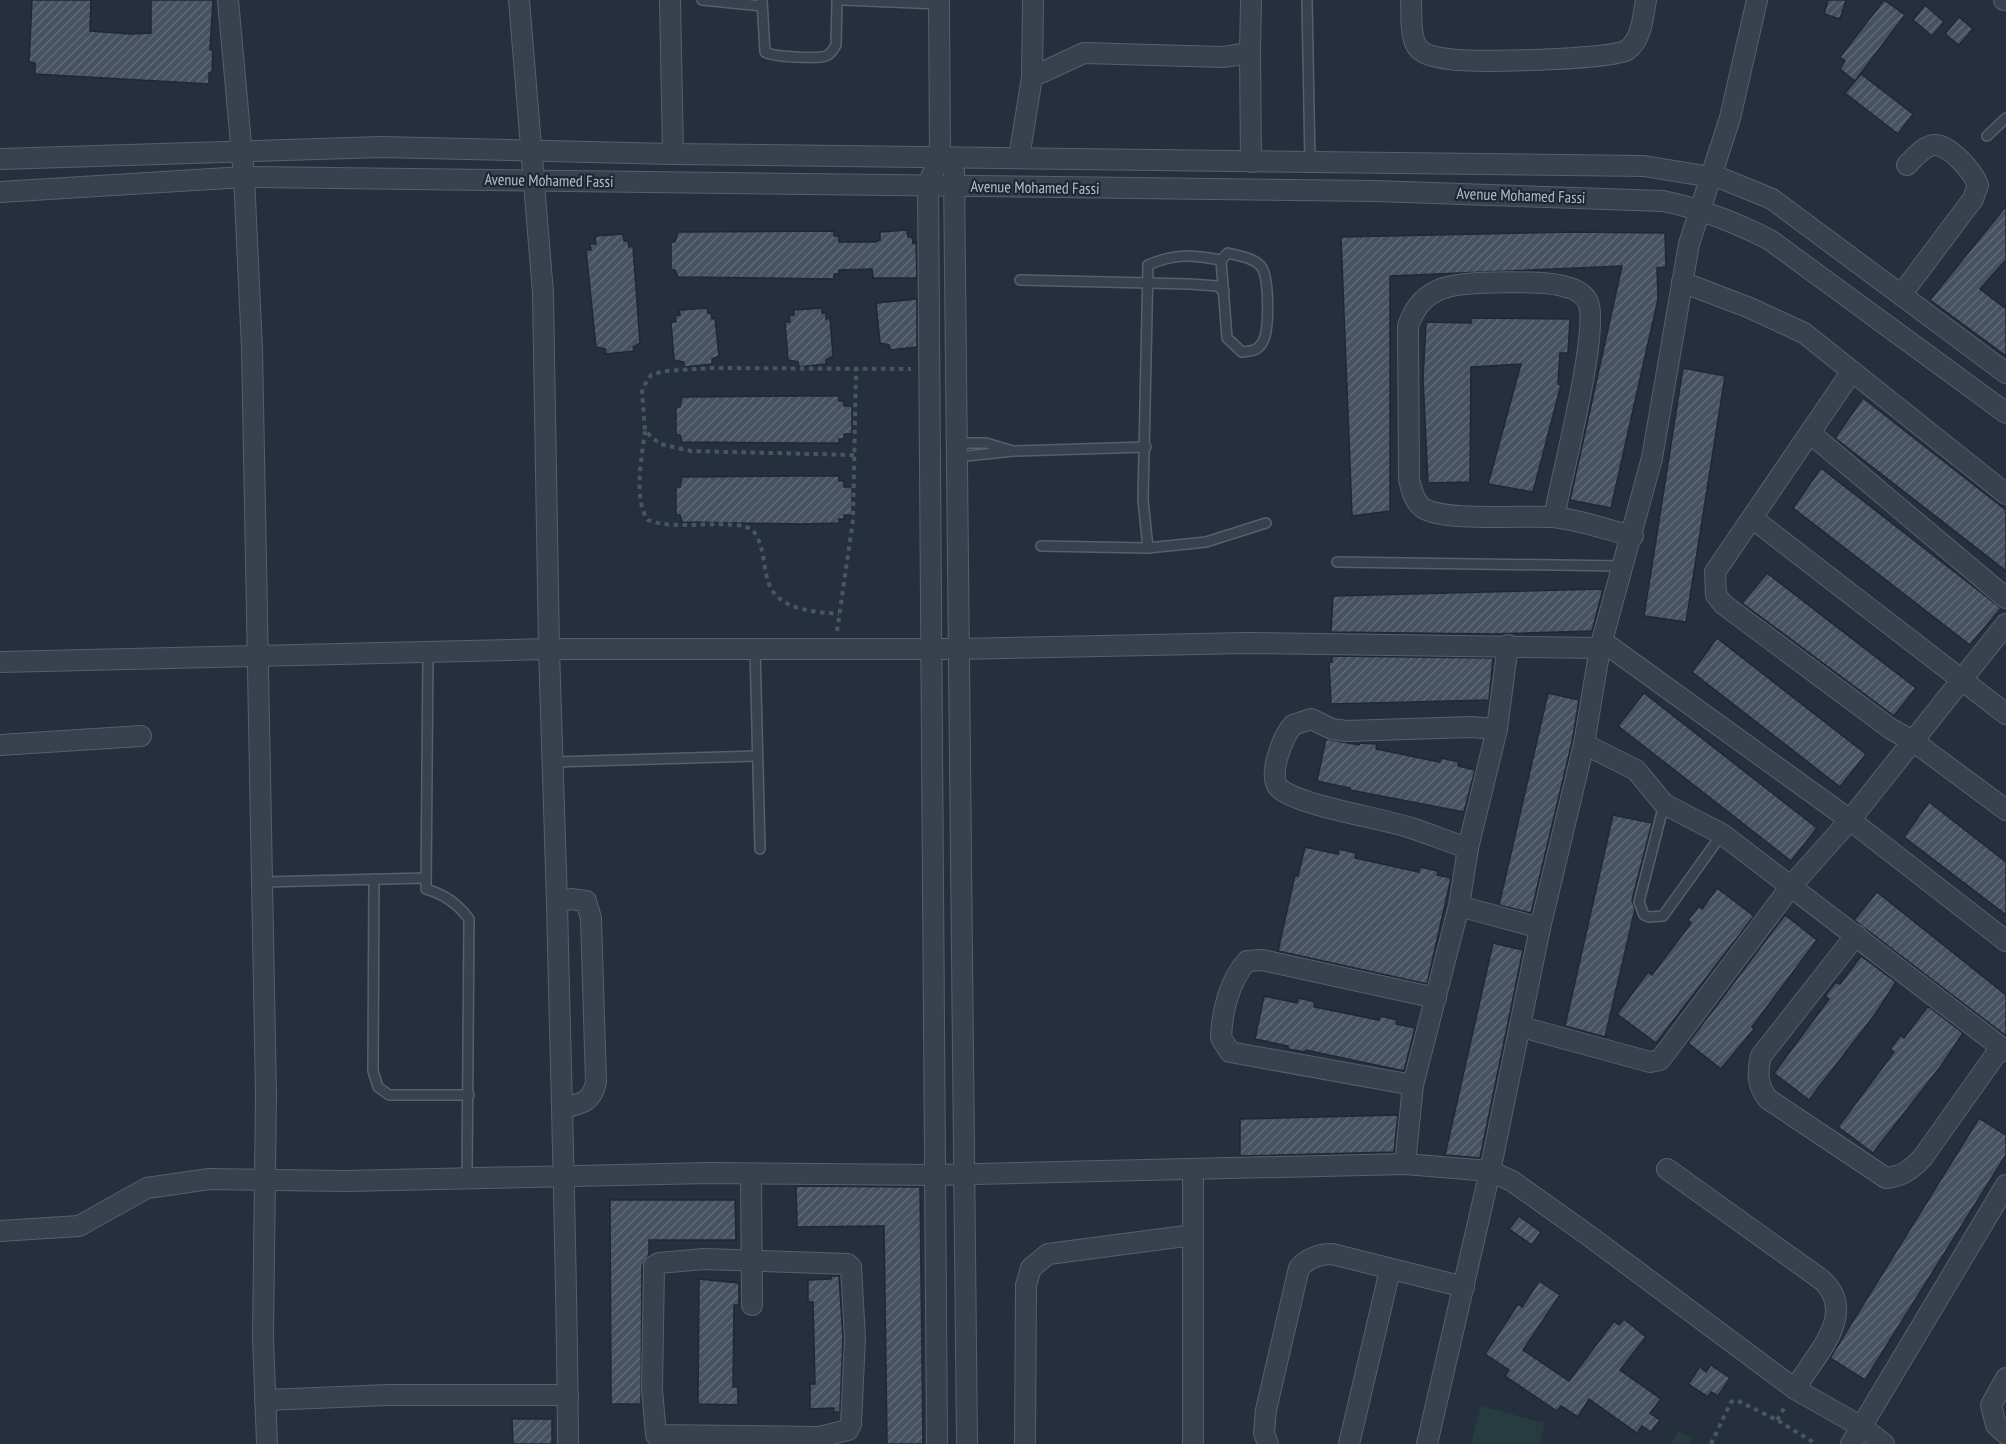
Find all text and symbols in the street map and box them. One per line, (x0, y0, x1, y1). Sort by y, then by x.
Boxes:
street label: Avenue Mohamed Fassi (484, 169, 614, 191)
street label: Avenue Mohamed Fassi (970, 176, 1100, 198)
street label: Avenue Mohamed Fassi (1456, 183, 1586, 207)

